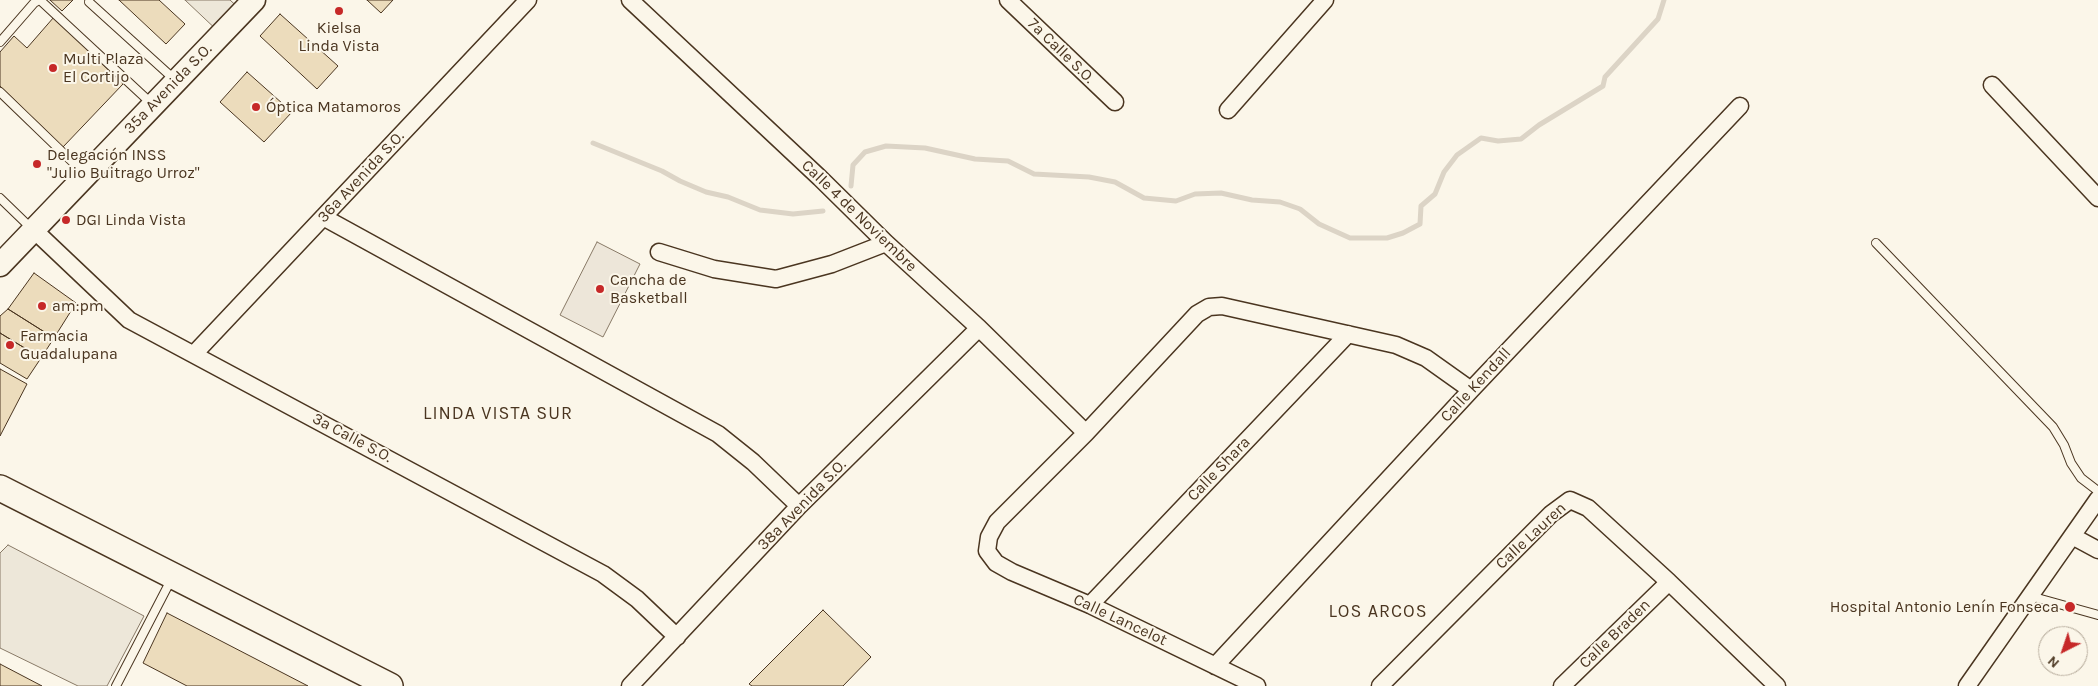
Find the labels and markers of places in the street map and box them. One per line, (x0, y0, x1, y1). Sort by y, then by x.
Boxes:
marker: Kielsa Linda Vista (333, 5, 345, 17)
place label: Kielsa Linda Vista (299, 18, 379, 56)
place label: Multi Plaza El Cortijo (63, 49, 144, 87)
marker: Multi Plaza El Cortijo (47, 62, 59, 74)
place label: Óptica Matamoros (266, 97, 401, 117)
marker: Óptica Matamoros (250, 101, 262, 113)
place label: Delegación INSS "Julio Buitrago Urroz" (47, 145, 200, 183)
marker: Delegación INSS "Julio Buitrago Urroz" (31, 158, 43, 170)
place label: DGI Linda Vista (76, 210, 186, 230)
marker: DGI Linda Vista (60, 214, 72, 226)
place label: Cancha de Basketball (610, 270, 688, 308)
marker: Cancha de Basketball (594, 283, 606, 295)
place label: am:pm (52, 296, 104, 316)
marker: am:pm (36, 300, 48, 312)
place label: Farmacia Guadalupana (20, 326, 118, 364)
marker: Farmacia Guadalupana (4, 339, 16, 351)
place label: Hospital Antonio Lenín Fonseca (1830, 597, 2059, 617)
marker: Hospital Antonio Lenín Fonseca (2063, 600, 2077, 614)

